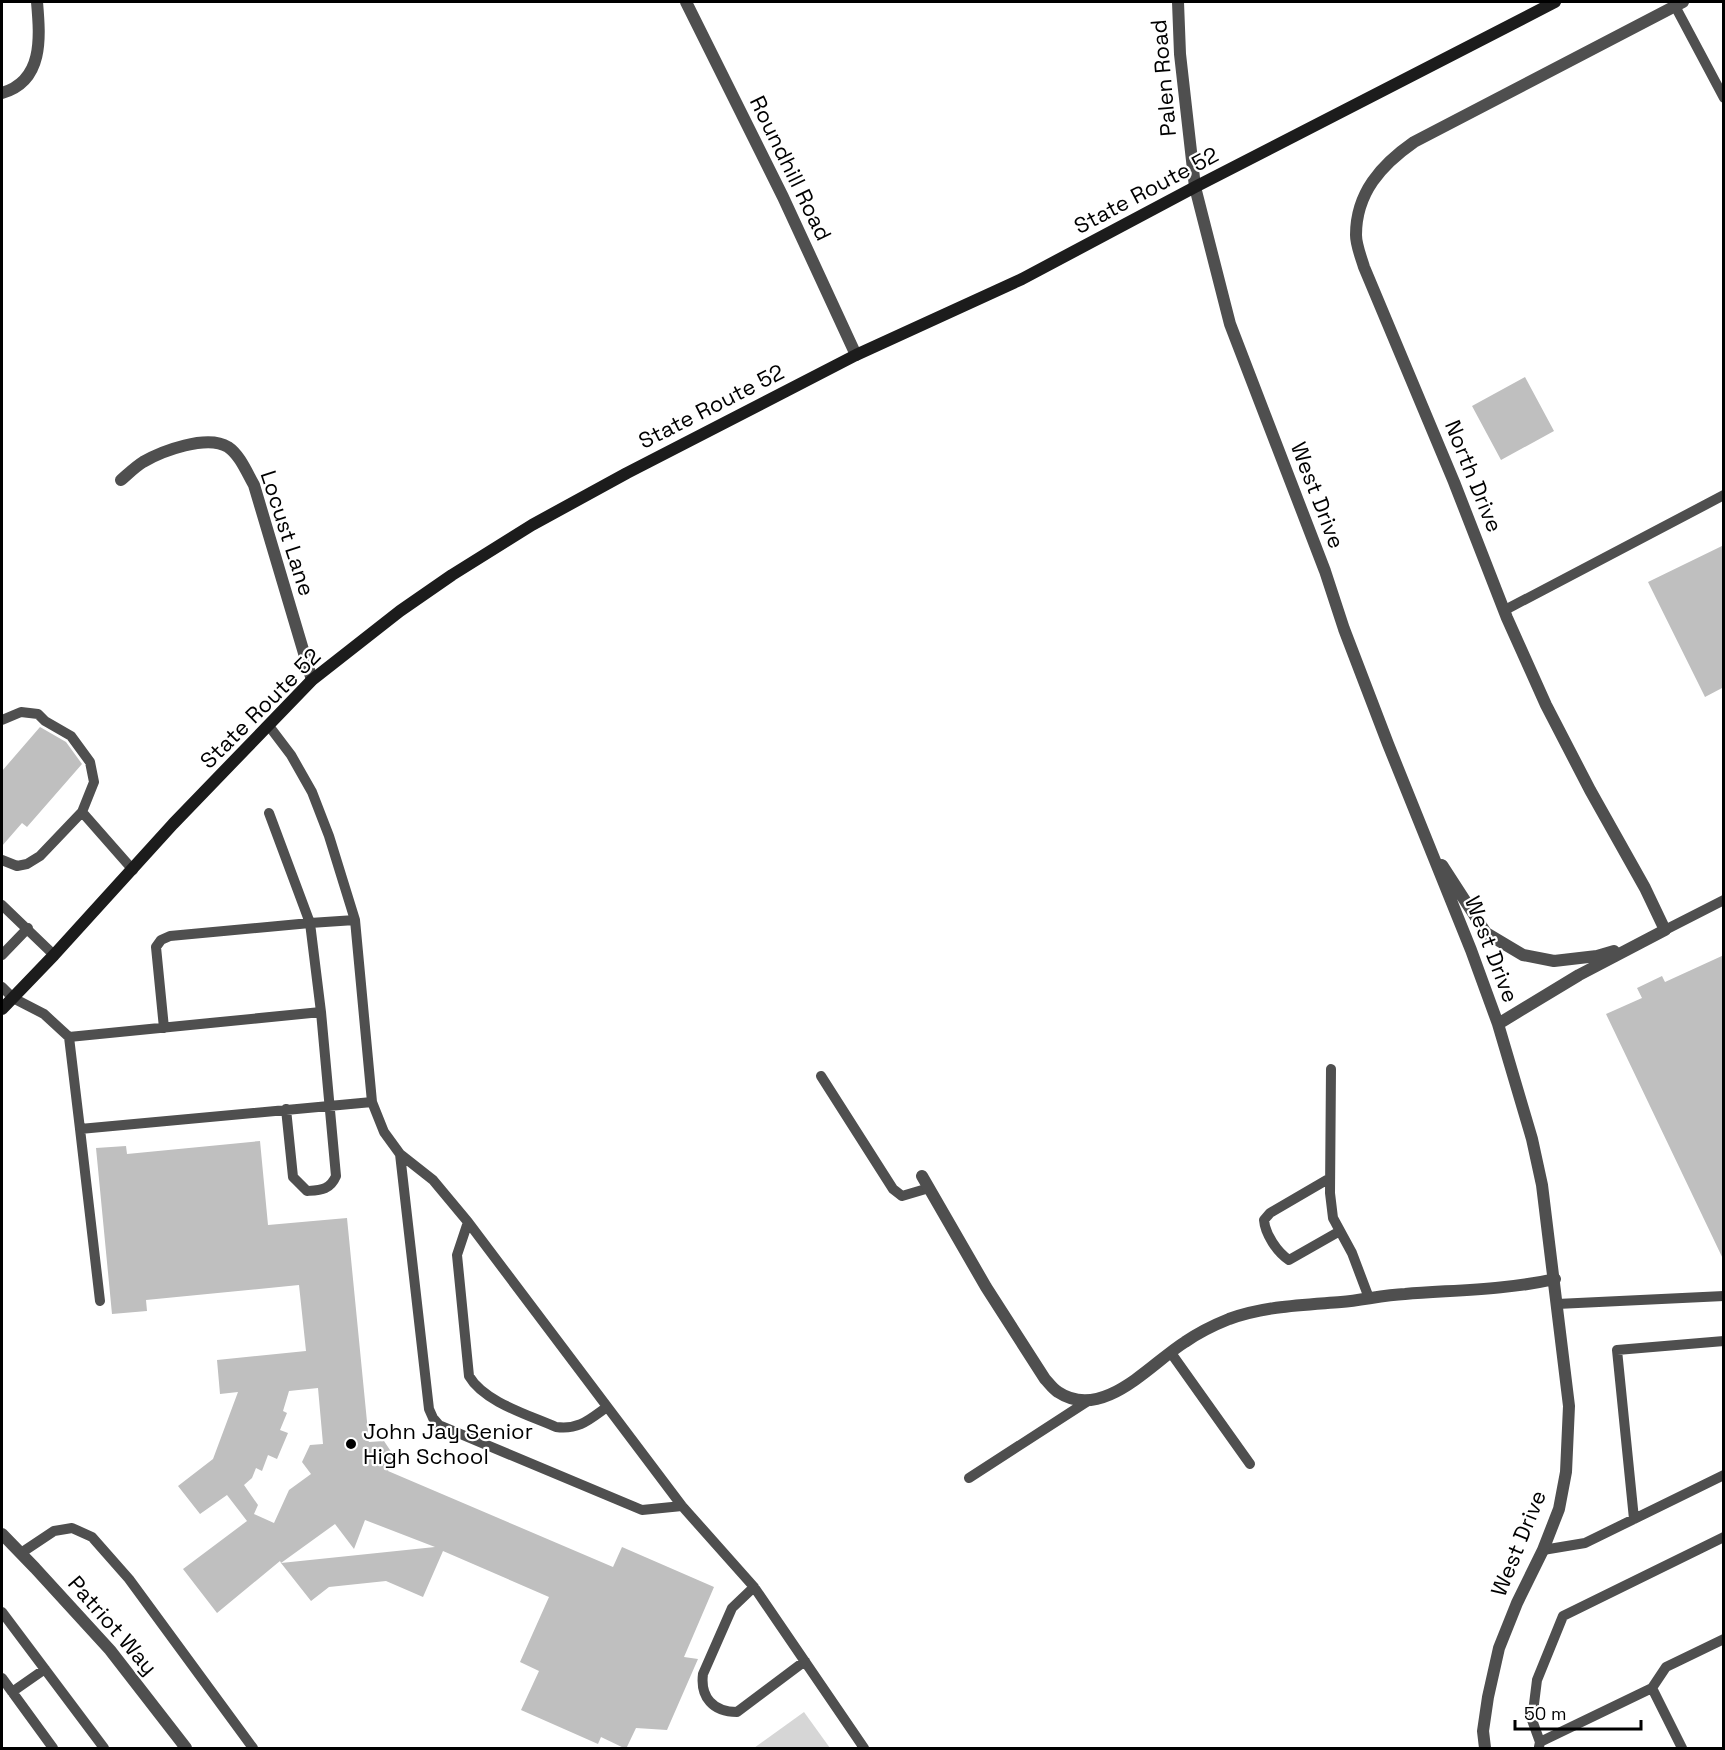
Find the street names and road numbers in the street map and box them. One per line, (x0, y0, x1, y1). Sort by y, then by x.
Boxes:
street label: Palen Road (1144, 18, 1182, 138)
street label: Roundhill Road (744, 91, 838, 245)
street label: State Route 52 (1069, 140, 1223, 240)
street label: State Route 52 (634, 357, 788, 455)
street label: North Drive (1439, 416, 1509, 536)
street label: West Drive (1285, 438, 1351, 552)
street label: Locust Lane (255, 467, 321, 599)
street label: State Route 52 (194, 642, 326, 774)
street label: West Drive (1459, 892, 1525, 1006)
street label: West Drive (1484, 1486, 1552, 1600)
street label: Patriot Way (62, 1570, 164, 1680)

